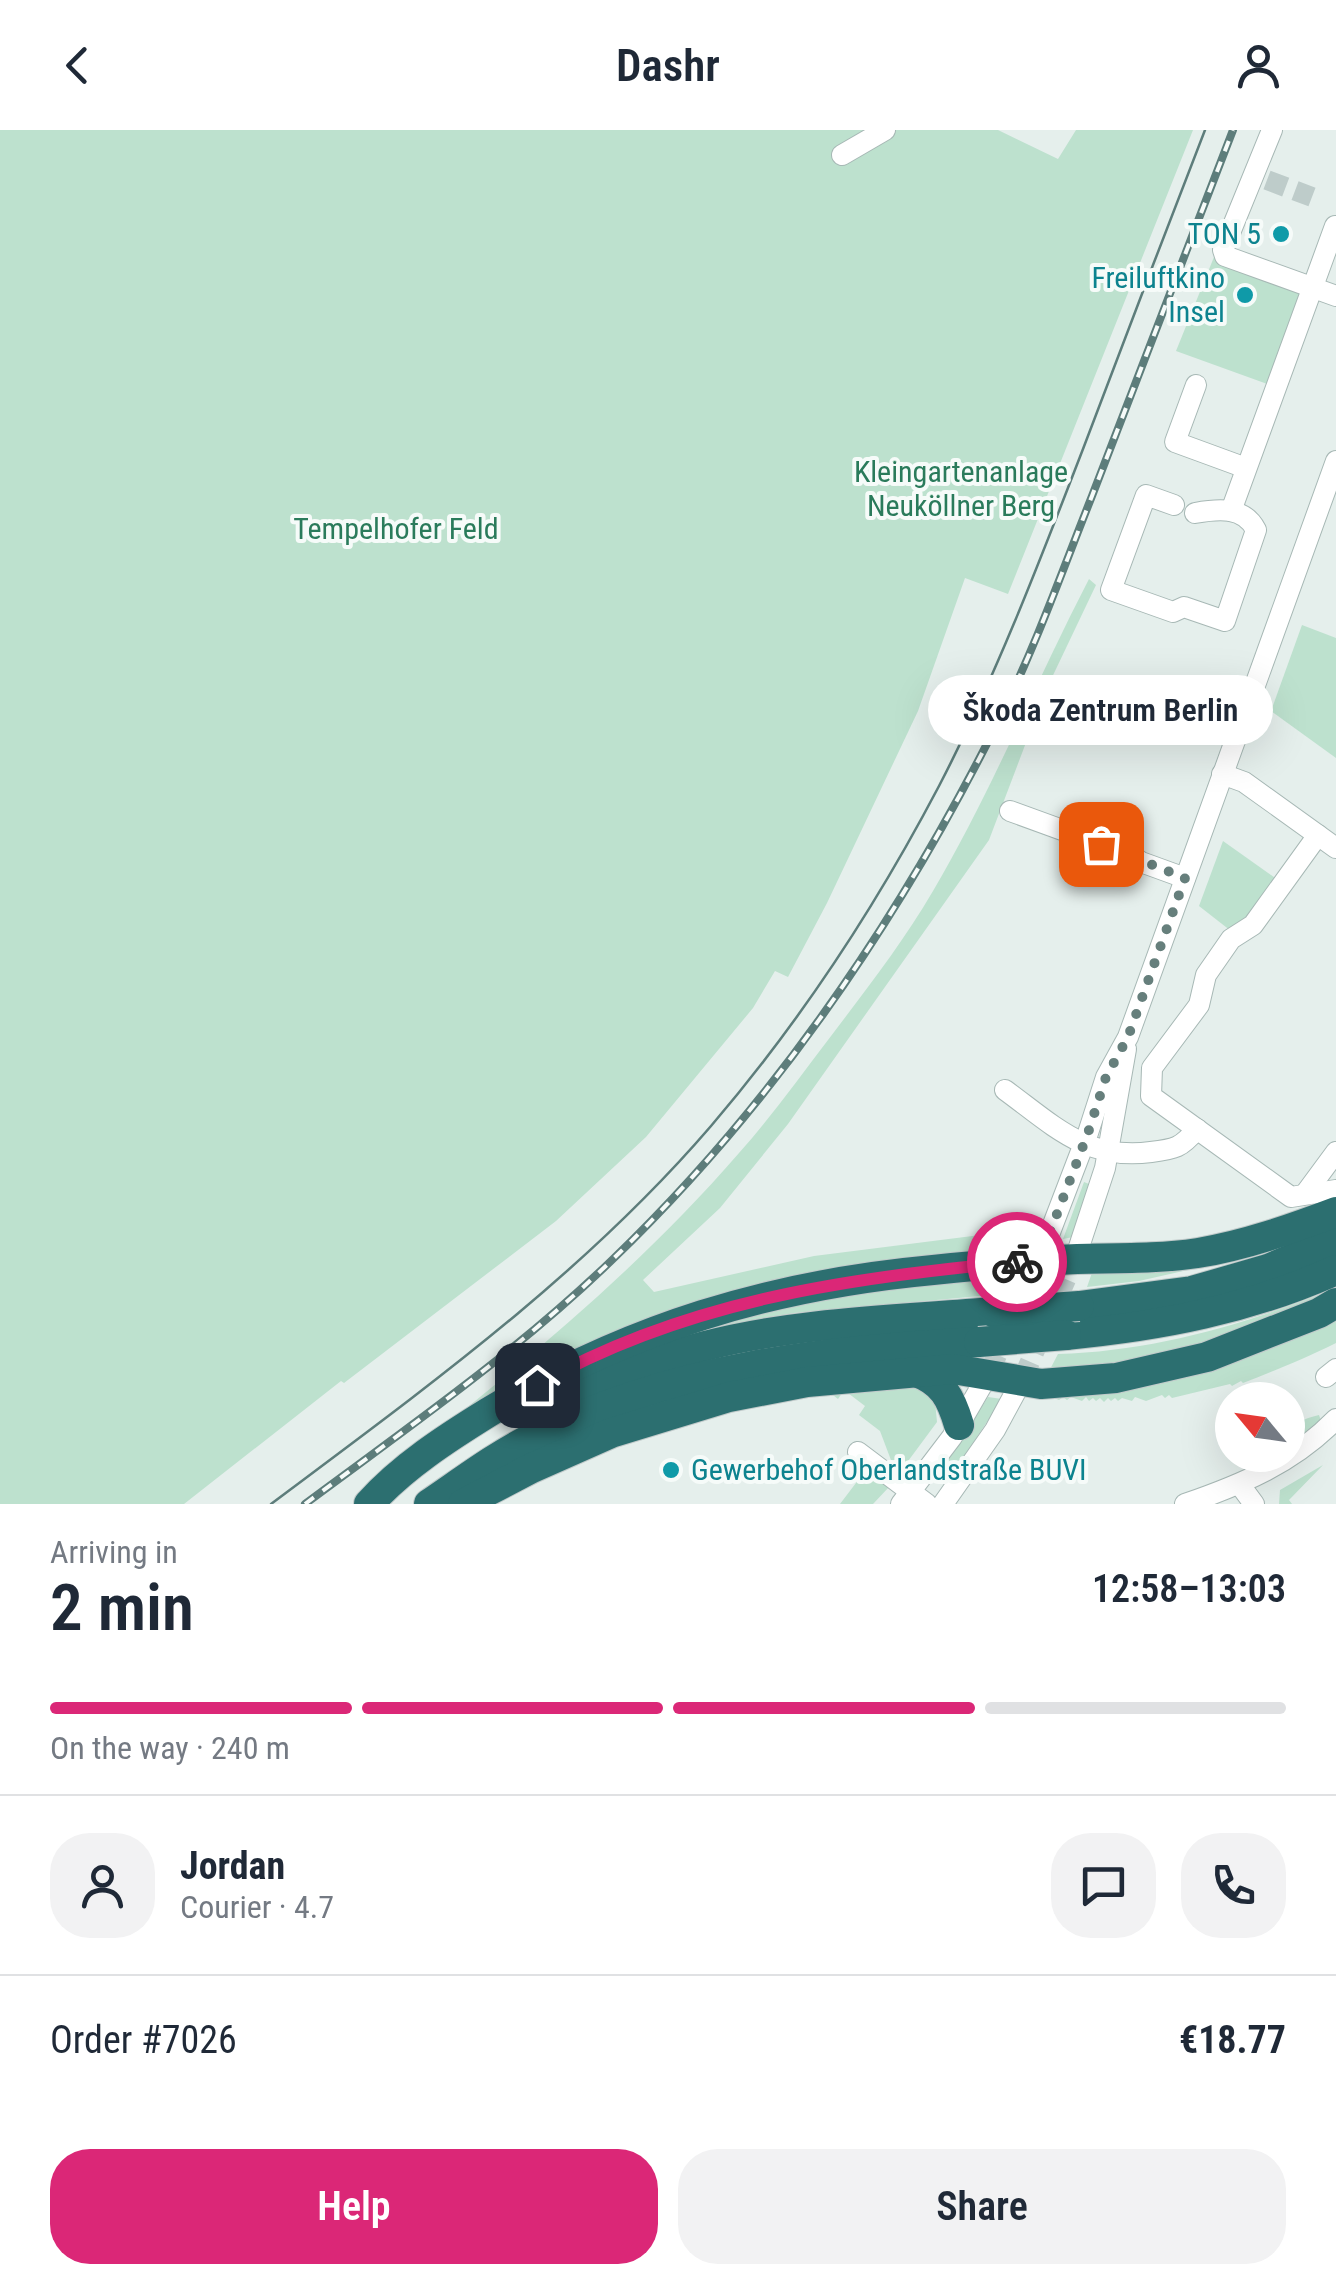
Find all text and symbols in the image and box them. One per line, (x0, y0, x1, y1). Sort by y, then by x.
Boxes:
icon: back (50, 38, 105, 93)
icon: person (1231, 38, 1286, 93)
text: Dashr (616, 39, 720, 92)
place label: TON 5 (1187, 216, 1261, 251)
marker: TON 5 (1270, 223, 1292, 245)
place label: Freiluftkino Insel (1091, 260, 1225, 329)
marker: Freiluftkino Insel (1234, 284, 1256, 306)
park label: Kleingartenanlage Neuköllner Berg (854, 454, 1068, 523)
park label: Tempelhofer Feld (293, 511, 499, 546)
callout: Škoda Zentrum Berlin (928, 674, 1274, 744)
text: Škoda Zentrum Berlin (963, 691, 1239, 729)
pin (1059, 802, 1144, 887)
icon: bag (1074, 817, 1129, 872)
courier (967, 1212, 1067, 1312)
icon: bike (990, 1235, 1045, 1290)
pin (495, 1343, 580, 1428)
icon: home (510, 1358, 565, 1413)
north arrow (1215, 1382, 1305, 1472)
map controls (1215, 1382, 1305, 1472)
place label: Gewerbehof Oberlandstraße BUVI (691, 1452, 1087, 1487)
marker: Gewerbehof Oberlandstraße BUVI (660, 1459, 682, 1481)
text: Arriving in (50, 1533, 178, 1571)
text: 12:58–13:03 (1092, 1567, 1286, 1611)
text: 2 min (50, 1570, 194, 1646)
text: On the way · 240 m (50, 1729, 290, 1767)
button: person (50, 1833, 155, 1938)
button: chat (1051, 1833, 1156, 1938)
button: phone (1181, 1833, 1286, 1938)
text: Jordan (180, 1844, 285, 1888)
text: Courier · 4.7 (180, 1888, 334, 1926)
text: Order #7026 (50, 2018, 237, 2062)
text: €18.77 (1179, 2018, 1286, 2062)
button: Help (50, 2149, 658, 2264)
button: Share (678, 2149, 1286, 2264)

